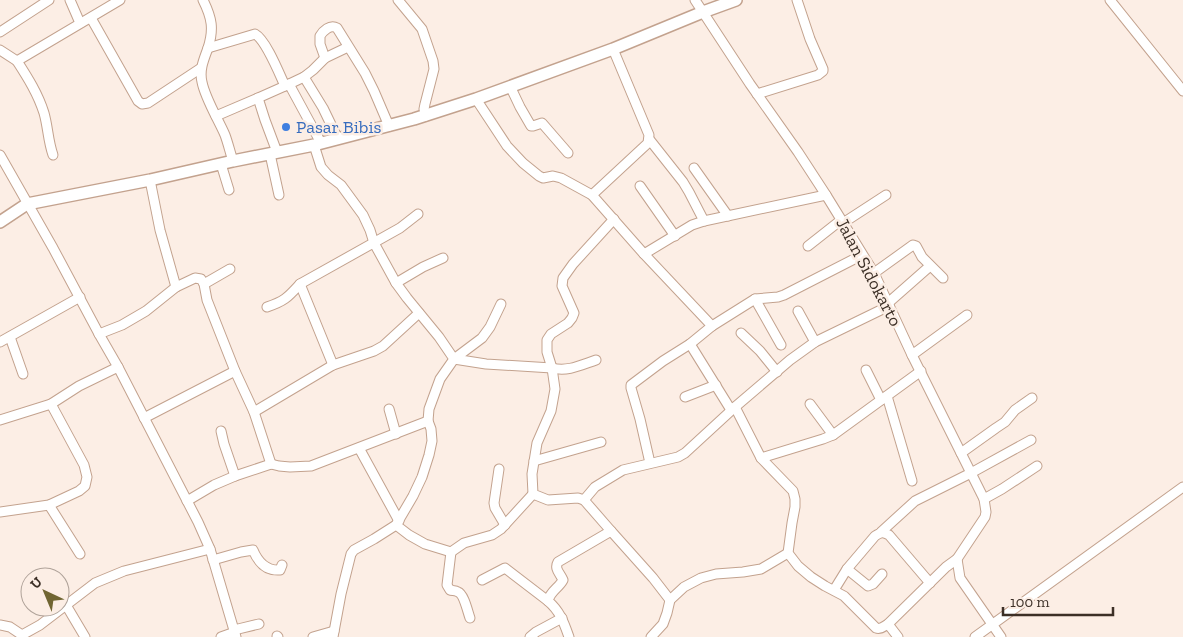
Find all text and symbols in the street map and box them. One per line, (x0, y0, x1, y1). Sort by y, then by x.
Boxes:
place label: Pasar Bibis (296, 116, 381, 138)
marker: Pasar Bibis (280, 121, 292, 133)
street label: Jalan Sidokarto (831, 214, 907, 330)
north arrow (20, 567, 70, 617)
text: U (27, 573, 46, 593)
scale bar (1003, 584, 1113, 616)
text: 100 m (1010, 593, 1049, 611)

